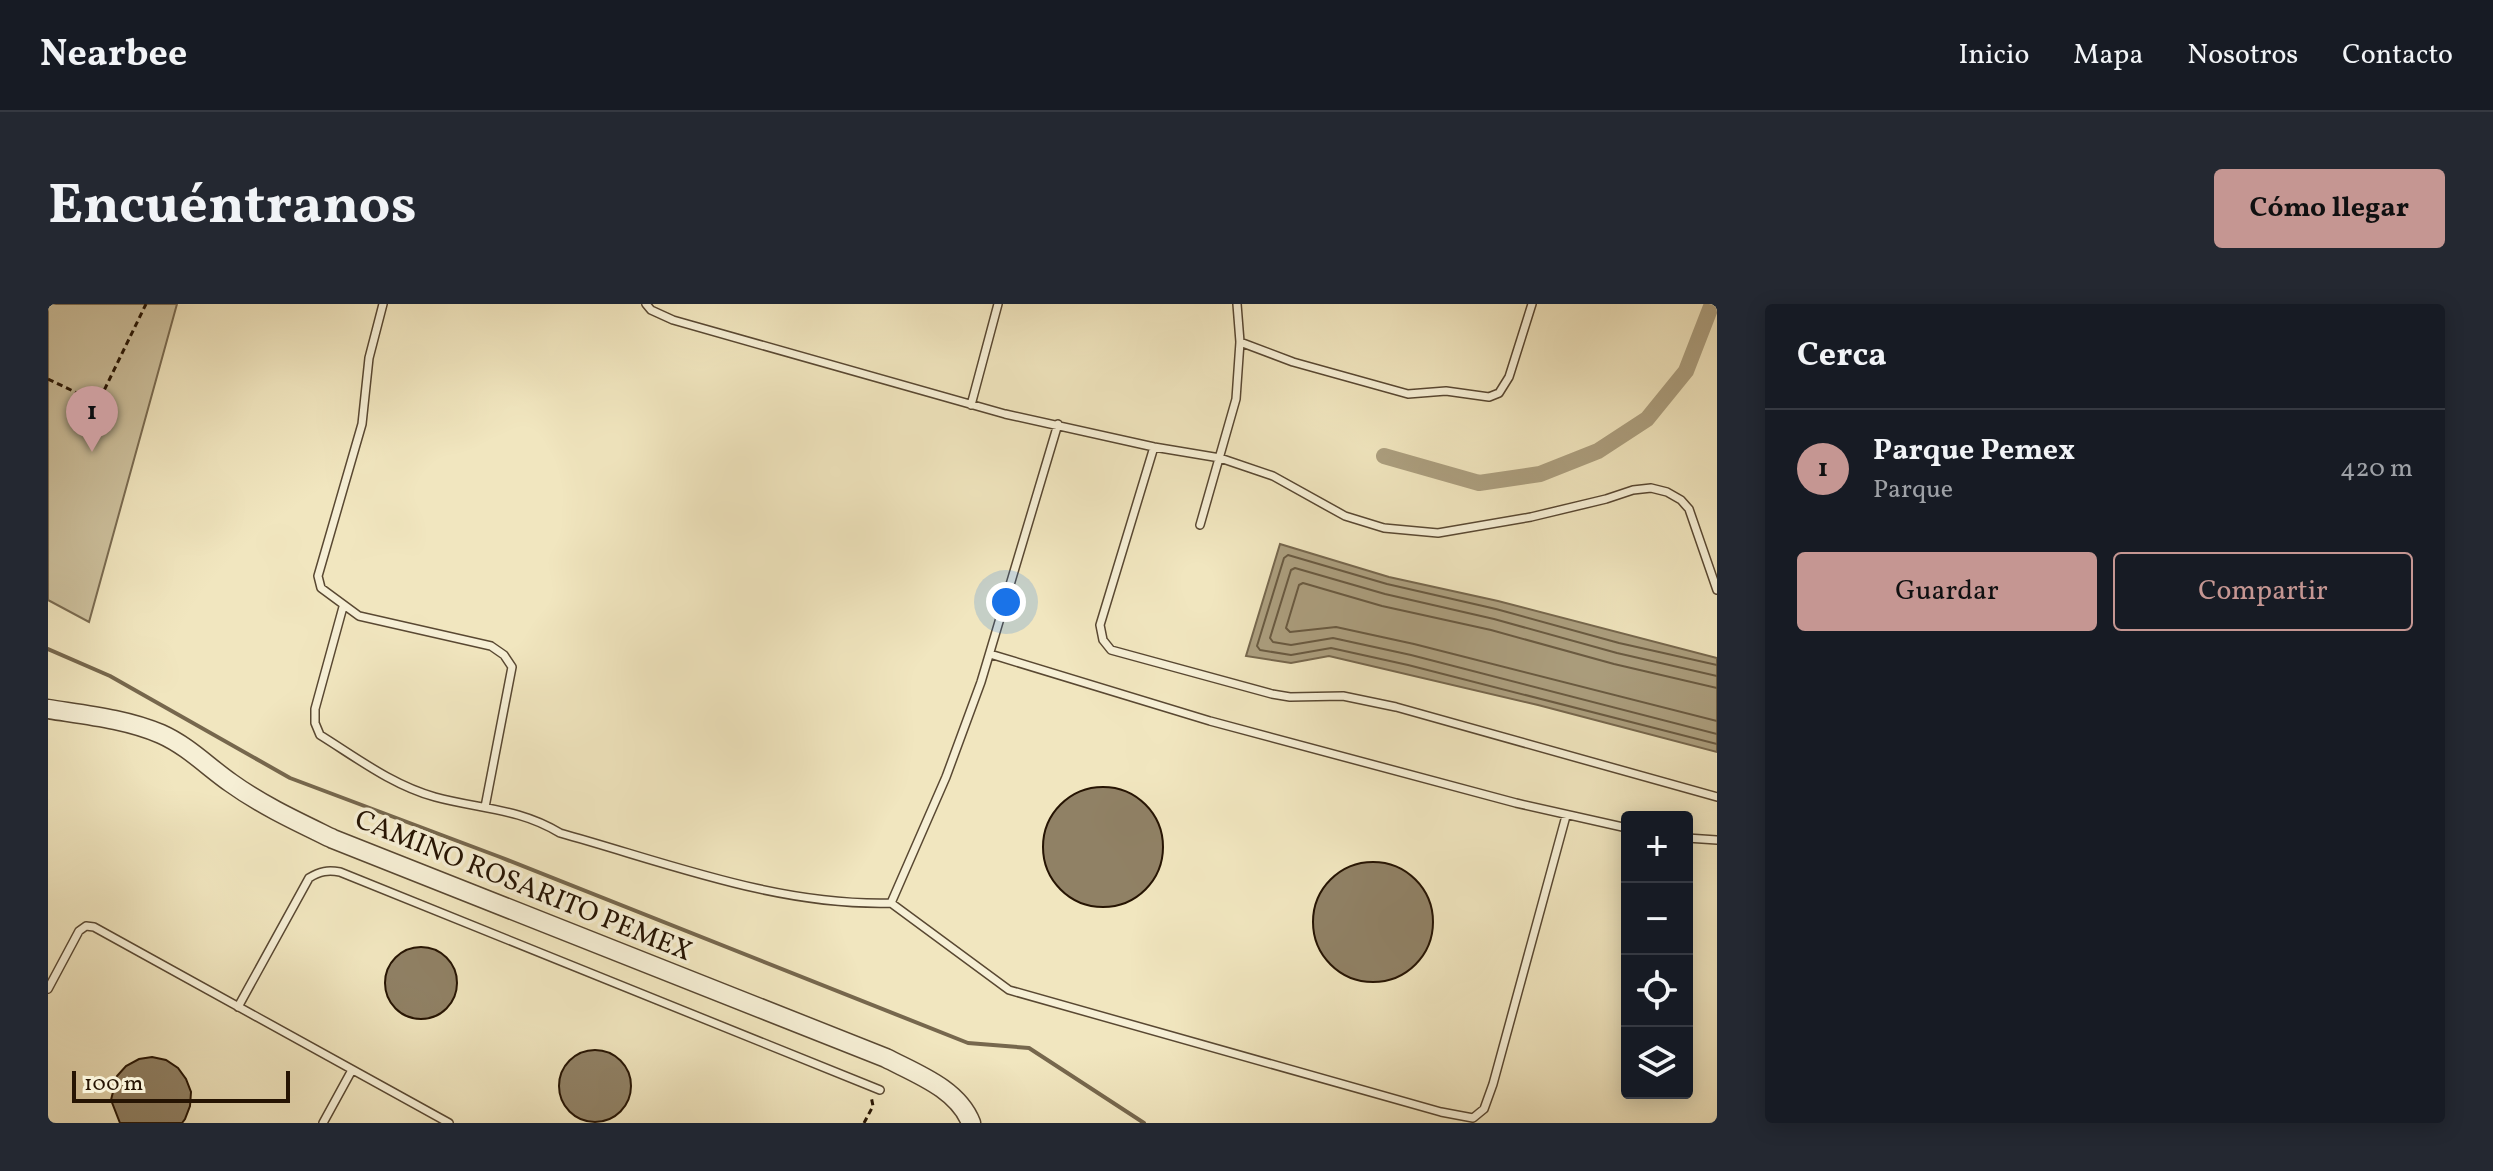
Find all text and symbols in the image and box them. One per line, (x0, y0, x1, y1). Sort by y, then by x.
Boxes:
text: Nearbee (40, 29, 187, 82)
text: Inicio (1958, 36, 2029, 75)
text: Mapa (2073, 36, 2143, 75)
text: Nosotros (2187, 36, 2298, 75)
text: Contacto (2342, 36, 2453, 75)
text: Encuéntranos (48, 169, 417, 247)
button: Cómo llegar (2214, 169, 2445, 248)
text: Cerca (1797, 333, 1887, 380)
pin: 1 (66, 386, 118, 452)
text: Parque Pemex (1873, 430, 2075, 472)
text: 1 (1818, 451, 1828, 487)
text: 420 m (2340, 451, 2413, 487)
text: Parque (1873, 472, 1953, 508)
button: Guardar (1797, 552, 2097, 631)
button: Compartir (2113, 552, 2413, 631)
your location (986, 582, 1026, 622)
street label: CAMINO ROSARITO PEMEX (349, 801, 697, 972)
map controls (1621, 811, 1693, 1099)
button: + (1621, 811, 1693, 883)
button: − (1621, 883, 1693, 955)
button: locate (1621, 955, 1693, 1027)
button: layers (1621, 1027, 1693, 1099)
scale bar (72, 1067, 290, 1103)
text: 100 m (84, 1069, 143, 1100)

